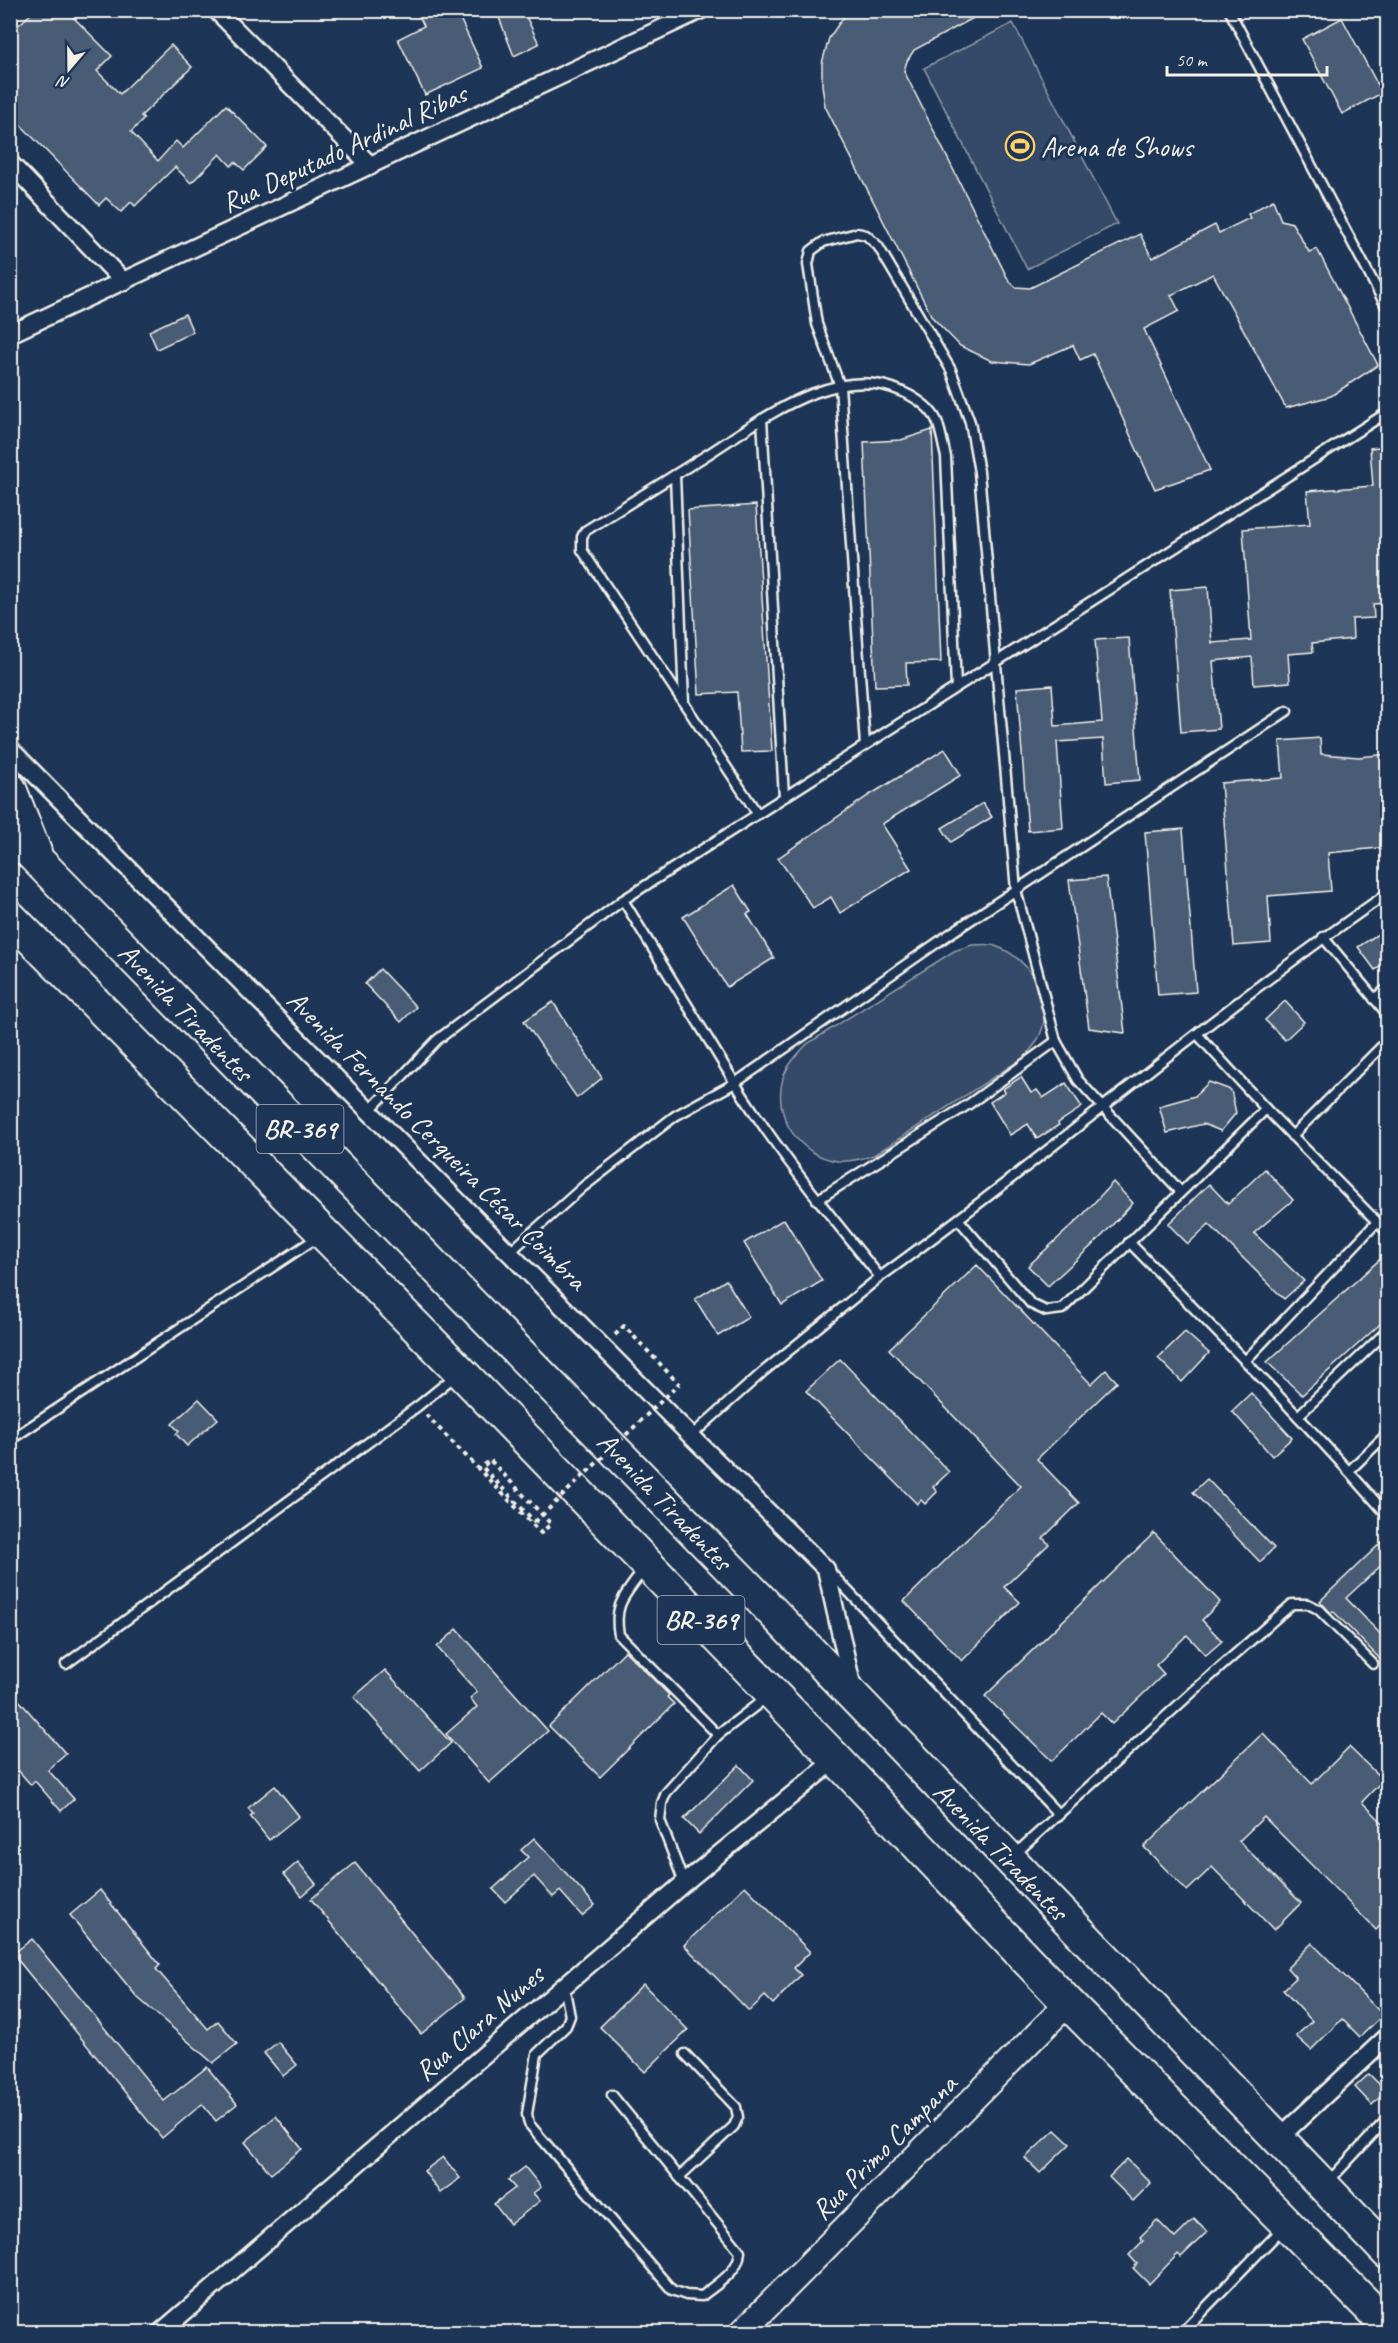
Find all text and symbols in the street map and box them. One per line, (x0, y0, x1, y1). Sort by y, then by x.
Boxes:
north arrow (39, 39, 99, 99)
scale bar (1167, 39, 1328, 77)
text: 50 m (1176, 49, 1209, 71)
text: N (53, 70, 72, 93)
street label: Rua Deputado Ardinal Ribas (216, 75, 474, 220)
place label: Arena de Shows (1041, 129, 1195, 164)
sports icon: Arena de Shows (1004, 130, 1036, 162)
street label: Avenida Tiradentes (111, 935, 263, 1090)
street label: Avenida Fernando Cerqueira César Coimbra (280, 983, 596, 1299)
road number: BR-369 (256, 1105, 344, 1153)
street label: Avenida Tiradentes (590, 1424, 742, 1579)
road number: BR-369 (658, 1596, 744, 1644)
street label: Avenida Tiradentes (926, 1774, 1078, 1929)
street label: Rua Clara Nunes (408, 1956, 552, 2088)
street label: Rua Primo Campana (804, 2066, 965, 2227)

